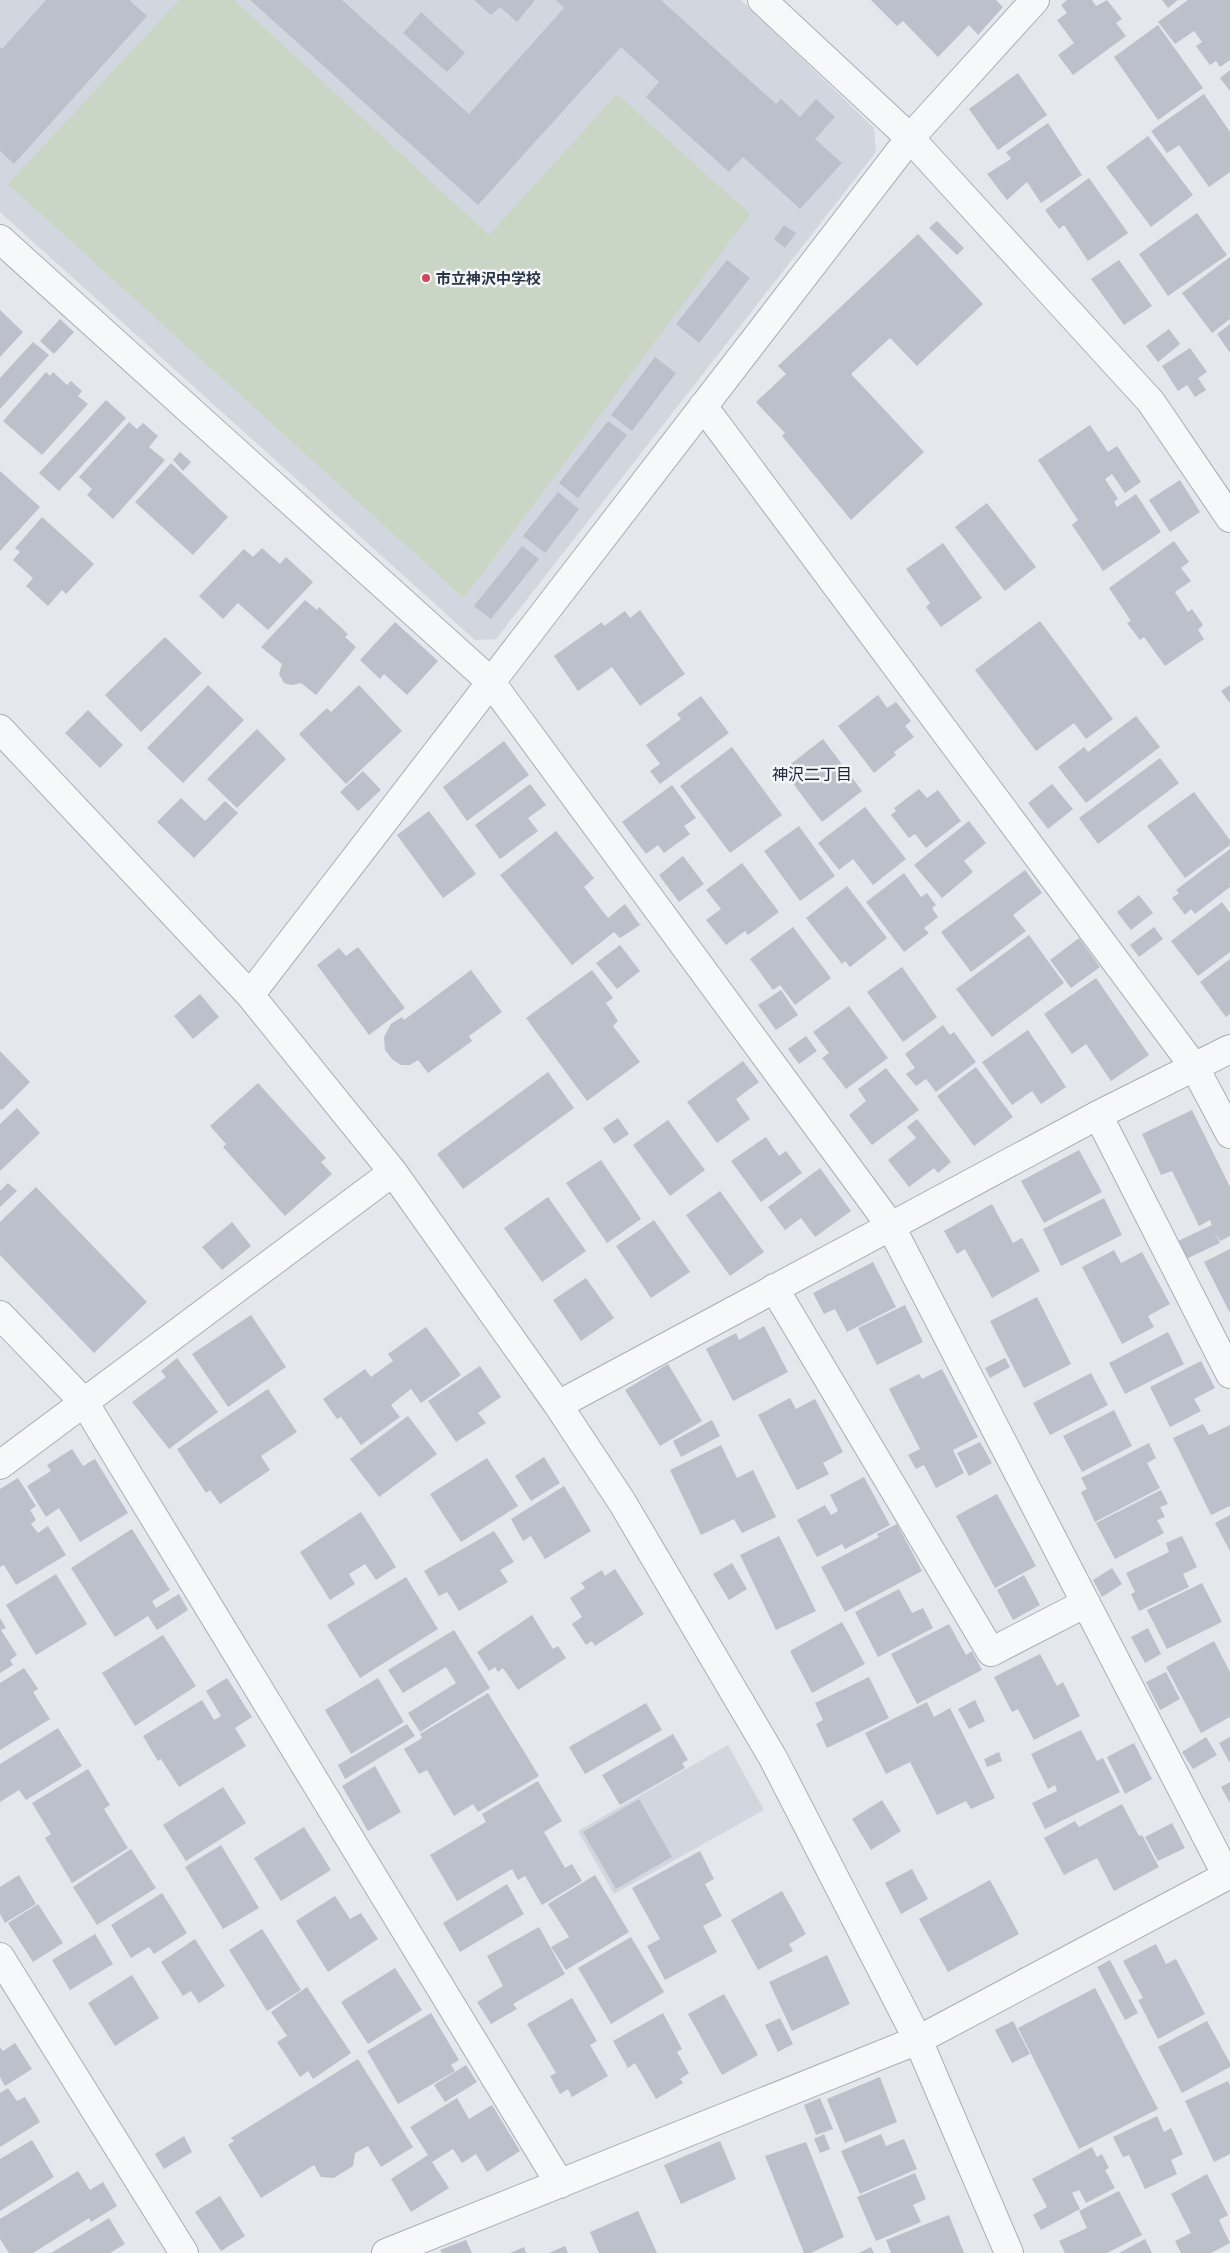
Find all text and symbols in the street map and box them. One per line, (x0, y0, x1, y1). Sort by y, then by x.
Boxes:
place label: 市立神沢中学校 (436, 269, 541, 288)
marker: 市立神沢中学校 (420, 272, 432, 284)
district label: 神沢二丁目 (772, 764, 852, 785)

